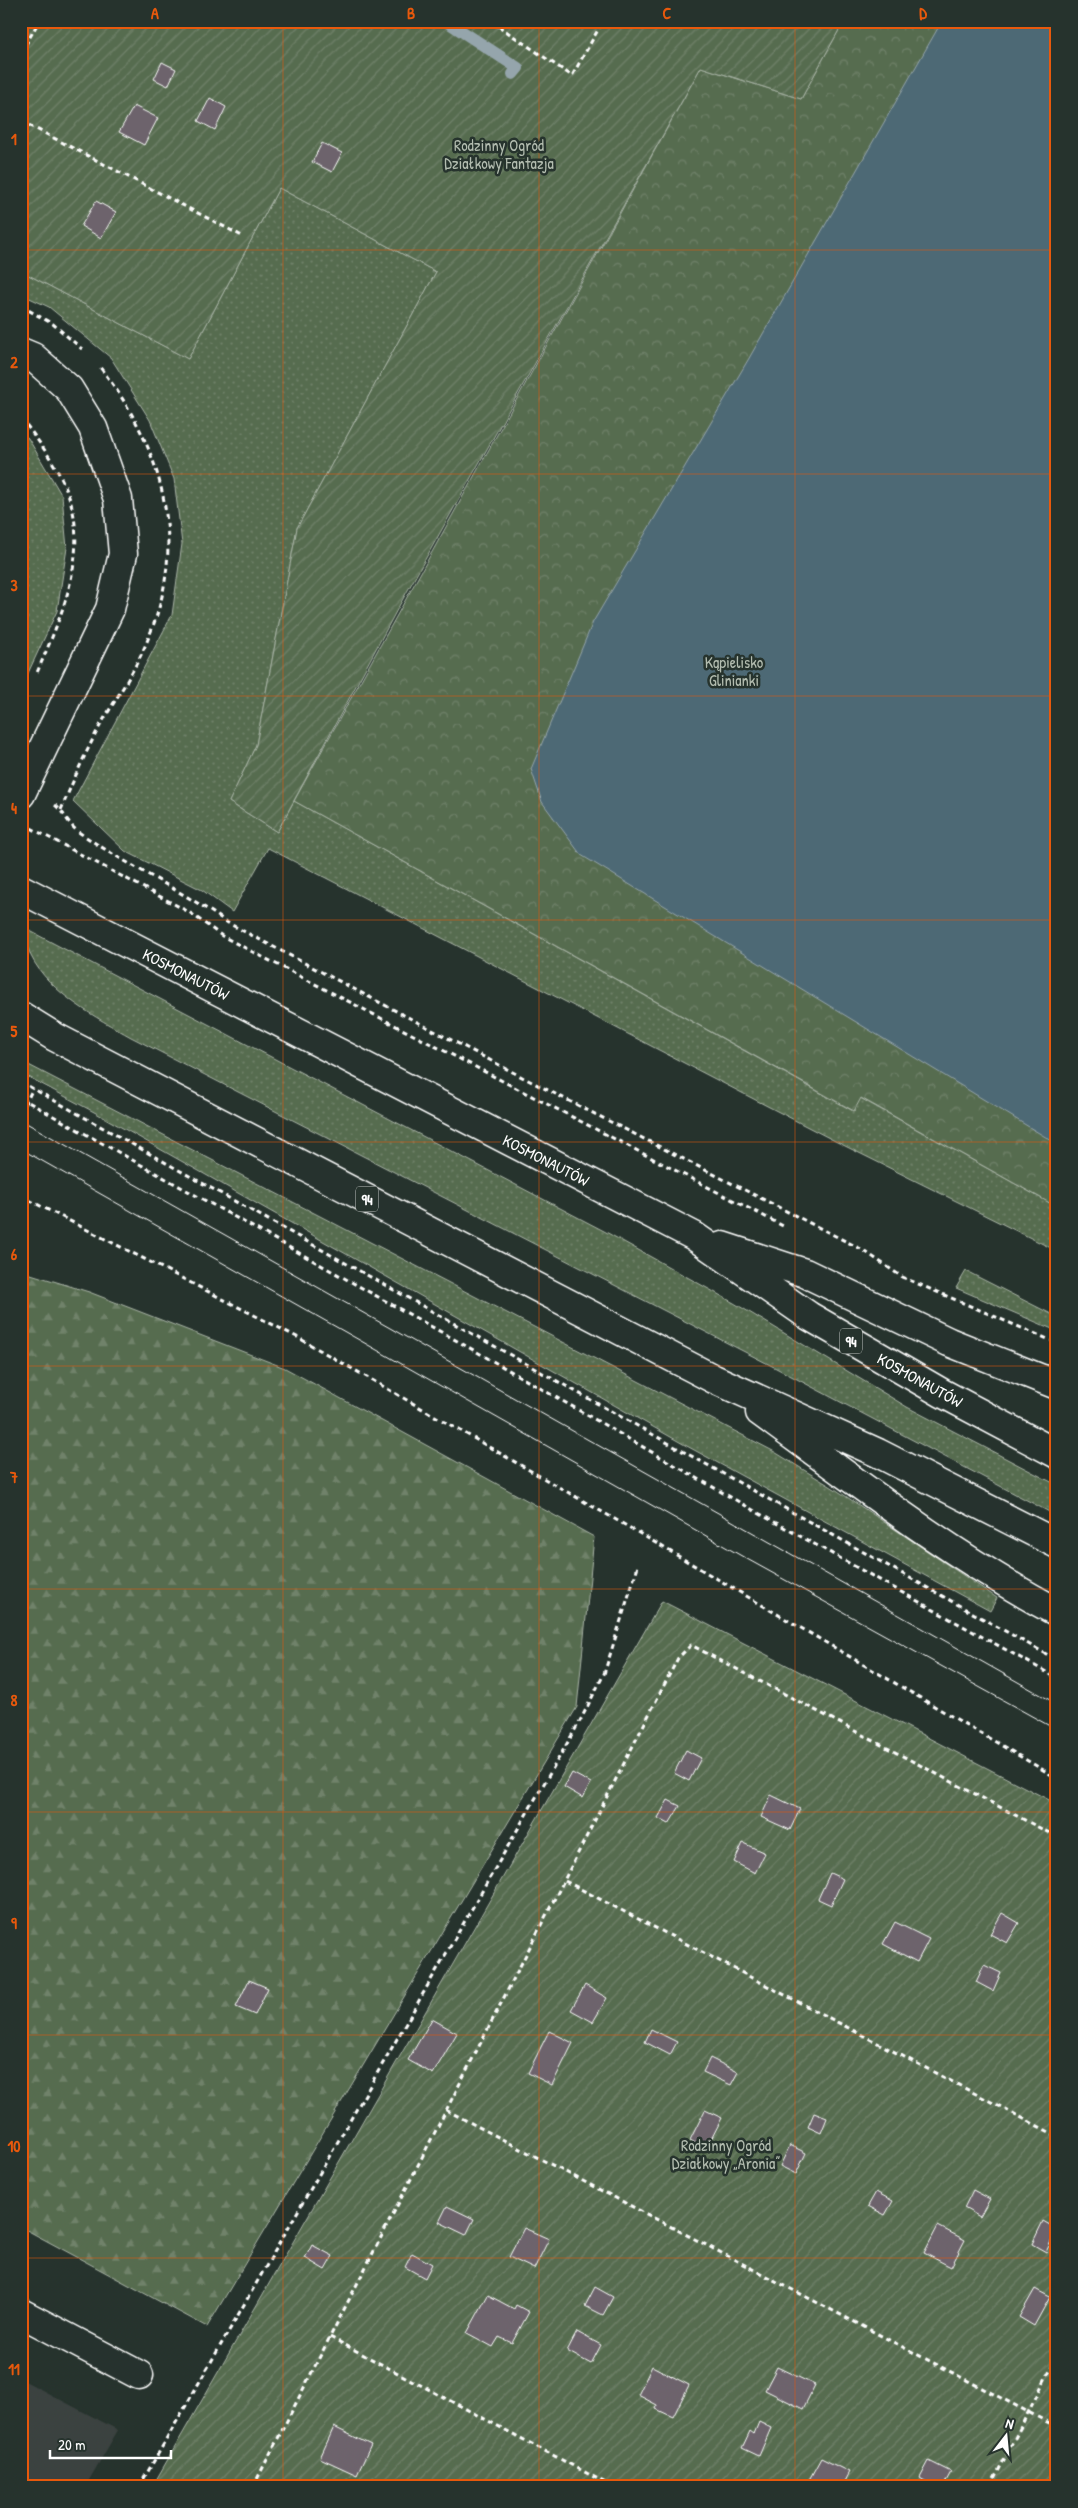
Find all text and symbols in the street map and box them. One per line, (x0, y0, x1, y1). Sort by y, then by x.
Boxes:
text: A (151, 2, 159, 24)
text: B (407, 2, 415, 24)
text: C (663, 2, 672, 24)
text: D (919, 2, 927, 24)
text: 1 (11, 128, 17, 150)
park label: Rodzinny Ogród Działkowy Fantazja (444, 134, 554, 174)
text: 2 (10, 351, 18, 373)
text: 3 (10, 574, 18, 596)
park label: Kąpielisko Glinianki (705, 651, 764, 691)
text: 4 (11, 797, 17, 819)
street label: KOSMONAUTÓW (139, 943, 233, 1005)
text: 5 (11, 1020, 18, 1042)
street label: KOSMONAUTÓW (499, 1129, 593, 1191)
road number: 94 (356, 1186, 378, 1212)
text: 6 (11, 1243, 18, 1265)
road number: 94 (840, 1328, 862, 1354)
street label: KOSMONAUTÓW (873, 1347, 967, 1413)
text: 7 (9, 1466, 18, 1488)
text: 8 (11, 1689, 18, 1711)
text: 9 (11, 1912, 17, 1934)
park label: Rodzinny Ogród Działkowy „Aronia” (672, 2134, 780, 2174)
text: 10 (8, 2135, 20, 2157)
text: 11 (8, 2358, 20, 2380)
north arrow (980, 2410, 1030, 2460)
text: N (1004, 2413, 1016, 2433)
scale bar (50, 2428, 171, 2460)
text: 20 m (58, 2434, 85, 2455)

